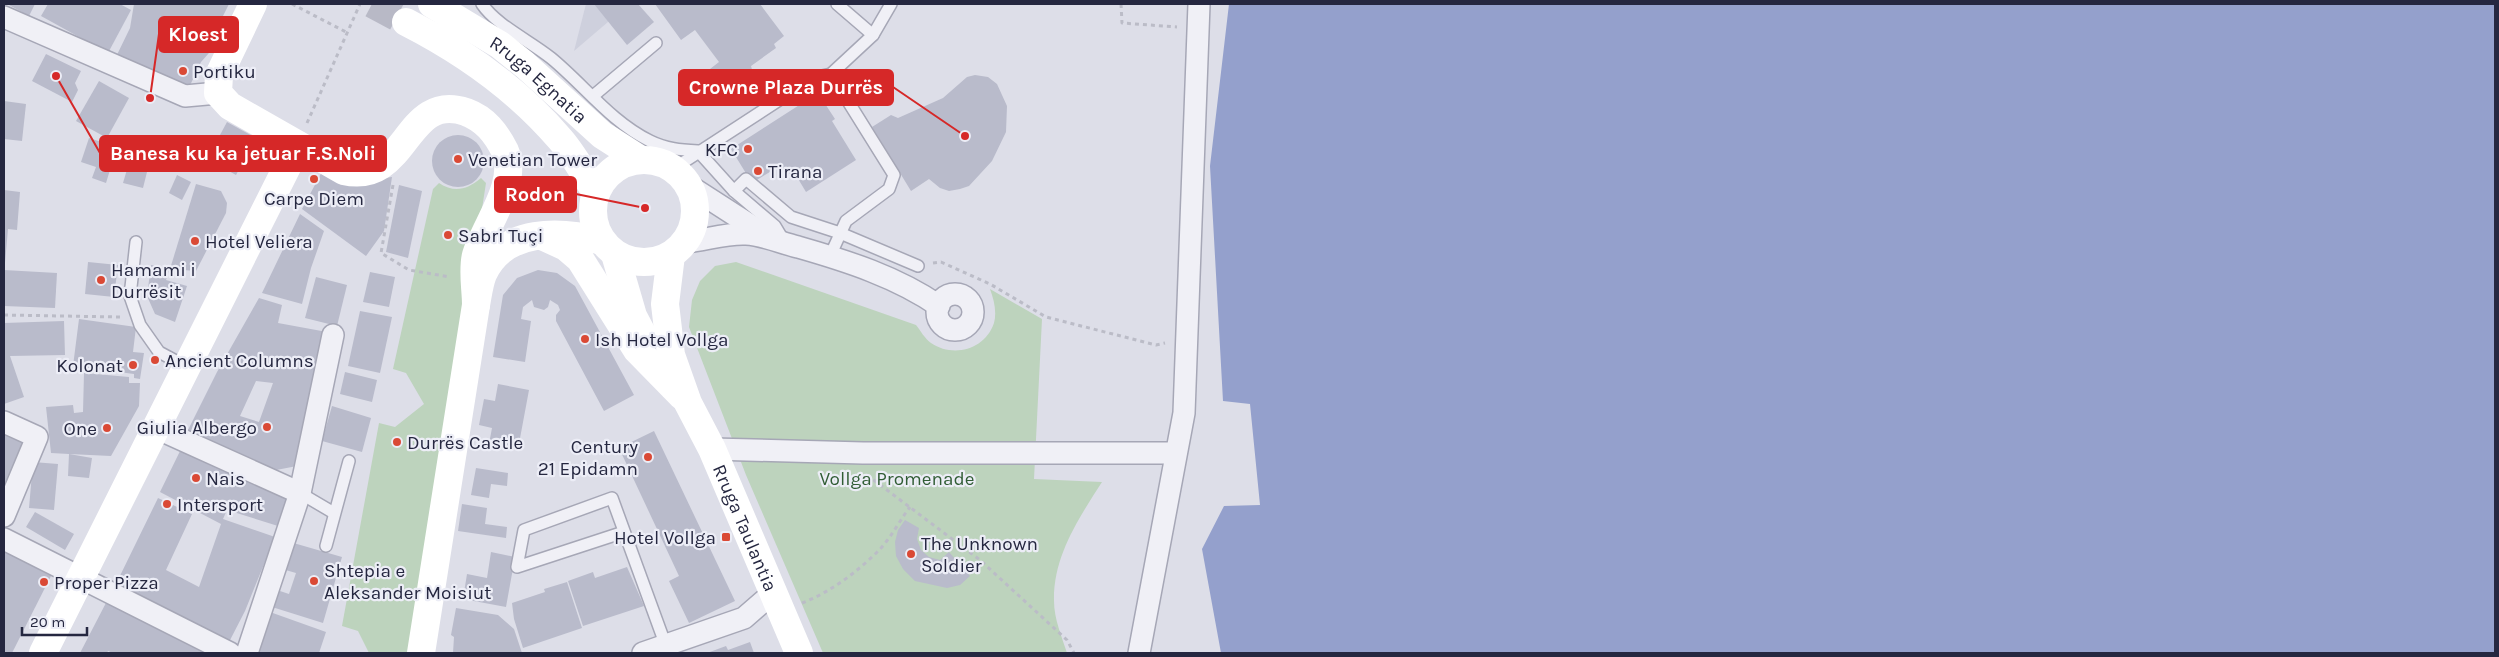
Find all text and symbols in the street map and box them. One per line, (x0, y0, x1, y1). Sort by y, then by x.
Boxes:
callout: Kloest (159, 17, 238, 52)
text: Kloest (168, 23, 228, 46)
street label: Rruga Egnatia (486, 31, 592, 128)
place label: Portiku (193, 61, 256, 83)
marker: Portiku (177, 65, 189, 77)
callout: Crowne Plaza Durrës (679, 70, 893, 105)
text: Crowne Plaza Durrës (689, 76, 883, 99)
callout: Banesa ku ka jetuar F.S.Noli (100, 136, 386, 171)
place label: KFC (705, 139, 738, 161)
text: Banesa ku ka jetuar F.S.Noli (110, 142, 376, 165)
marker: KFC (742, 143, 754, 155)
place label: Venetian Tower (468, 149, 597, 171)
marker: Venetian Tower (452, 153, 464, 165)
place label: Tirana (768, 161, 822, 183)
marker: Tirana (752, 165, 764, 177)
marker: Carpe Diem (308, 173, 320, 185)
callout: Rodon (495, 177, 576, 212)
text: Rodon (505, 183, 565, 206)
place label: Carpe Diem (264, 188, 364, 210)
place label: Sabri Tuçi (458, 225, 543, 247)
marker: Sabri Tuçi (442, 229, 454, 241)
place label: Hotel Veliera (205, 231, 313, 253)
marker: Hotel Veliera (189, 235, 201, 247)
place label: Hamami i Durrësit (111, 259, 196, 303)
marker: Hamami i Durrësit (95, 274, 107, 286)
place label: Ish Hotel Vollga (595, 329, 728, 351)
marker: Ish Hotel Vollga (579, 333, 591, 345)
place label: Ancient Columns (165, 350, 314, 372)
marker: Ancient Columns (149, 354, 161, 366)
place label: Kolonat (56, 355, 123, 377)
marker: Kolonat (127, 359, 139, 371)
place label: Giulia Albergo (137, 417, 257, 439)
place label: One (64, 418, 97, 440)
marker: Giulia Albergo (261, 421, 273, 433)
marker: One (101, 422, 113, 434)
place label: Durrës Castle (407, 432, 523, 454)
marker: Durrës Castle (391, 436, 403, 448)
place label: Century 21 Epidamn (538, 436, 638, 480)
marker: Century 21 Epidamn (642, 451, 654, 463)
street label: Rruga Taulantia (708, 461, 781, 595)
place label: Nais (206, 468, 245, 490)
park label: Vollga Promenade (819, 468, 975, 490)
marker: Nais (190, 472, 202, 484)
place label: Intersport (177, 494, 263, 516)
marker: Intersport (161, 498, 173, 510)
place label: Hotel Vollga (614, 527, 716, 549)
marker: Hotel Vollga (720, 531, 732, 543)
place label: The Unknown Soldier (921, 533, 1038, 577)
marker: The Unknown Soldier (905, 548, 917, 560)
place label: Shtepia e Aleksander Moisiut (324, 560, 491, 604)
place label: Proper Pizza (54, 572, 159, 594)
marker: Shtepia e Aleksander Moisiut (308, 575, 320, 587)
marker: Proper Pizza (38, 576, 50, 588)
scale bar (22, 604, 88, 636)
text: 20 m (30, 613, 65, 631)

